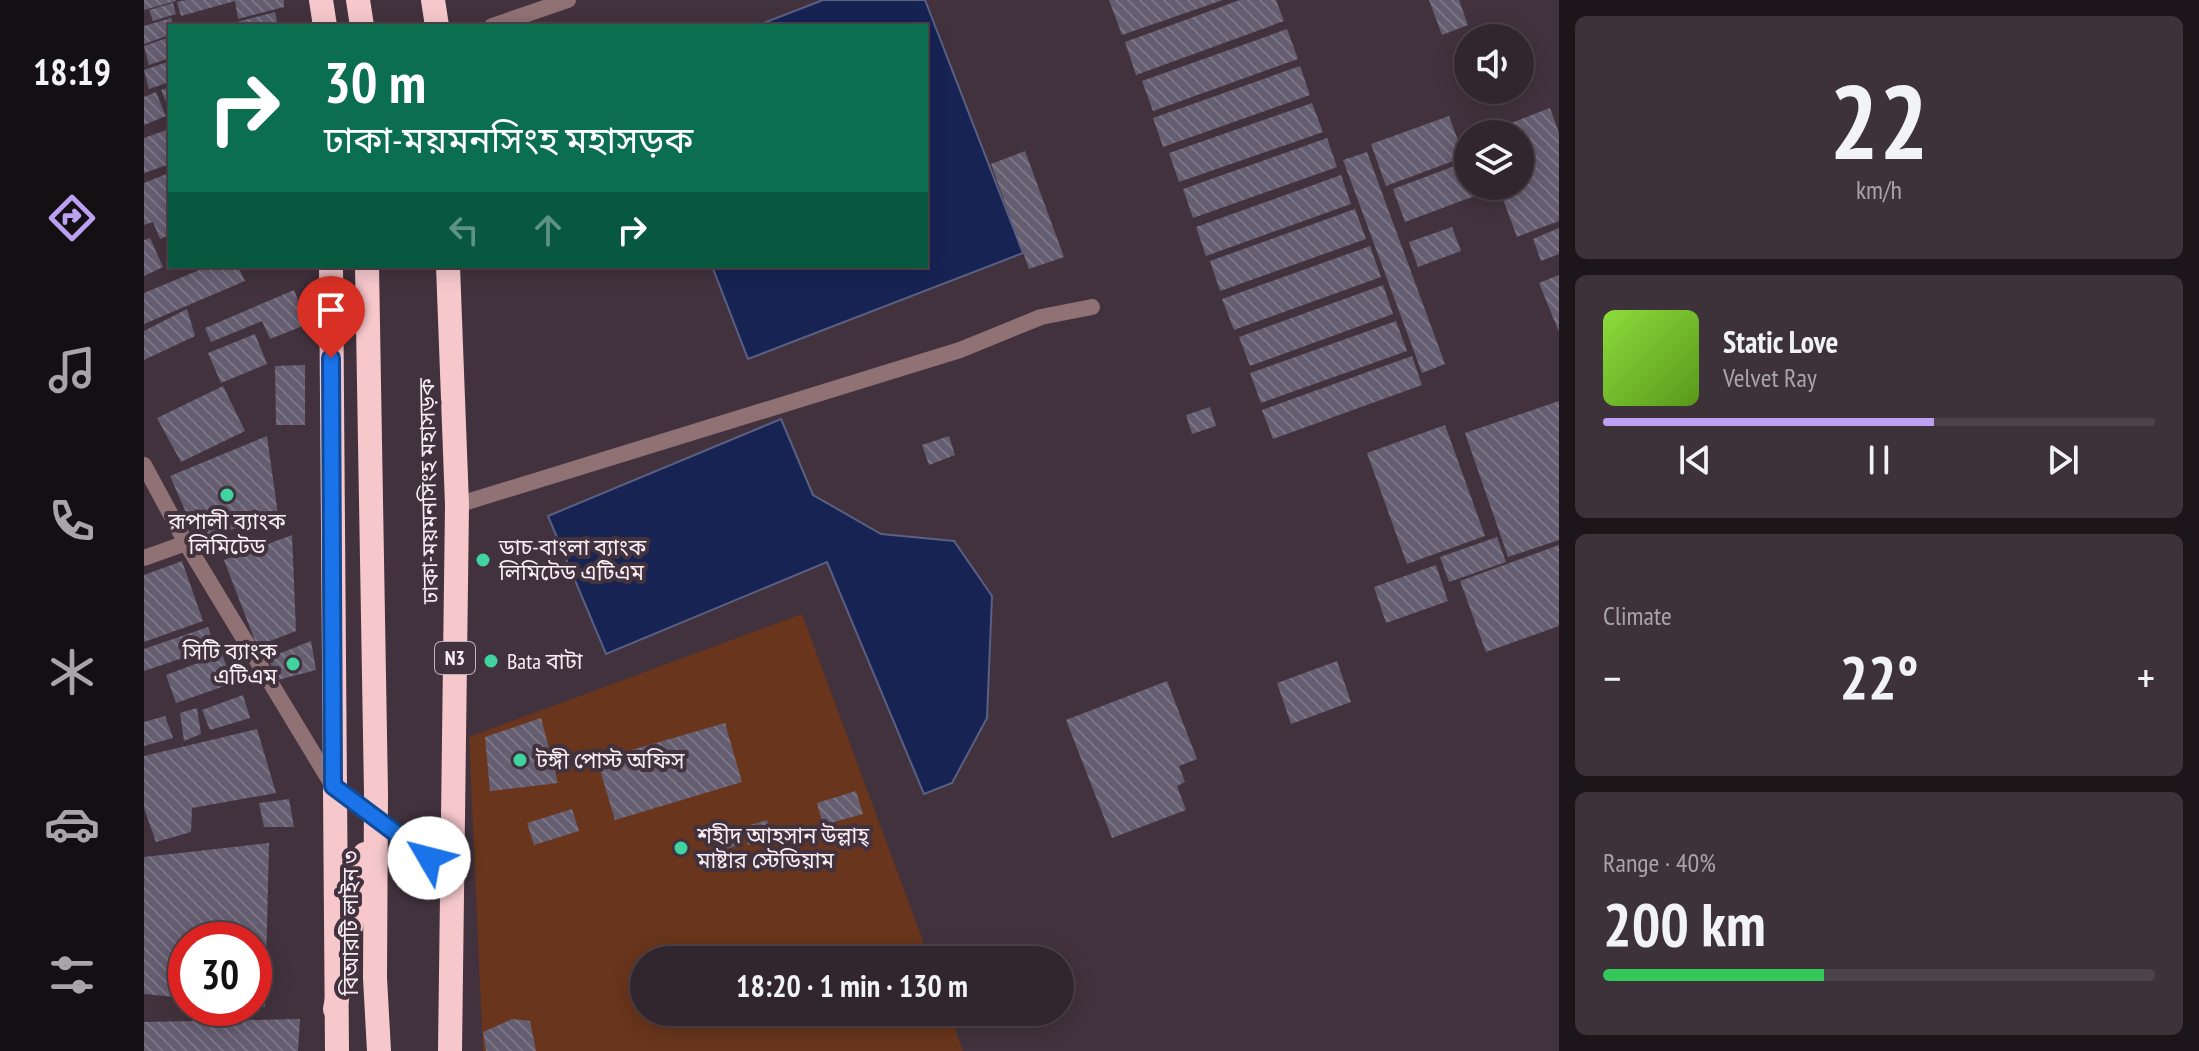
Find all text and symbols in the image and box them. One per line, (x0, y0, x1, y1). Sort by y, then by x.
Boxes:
map controls (1454, 24, 1534, 200)
button: sound (1454, 24, 1534, 104)
text: 30 m (324, 46, 426, 118)
text: 18:19 (33, 48, 111, 95)
text: 22 (1829, 53, 1929, 188)
icon: right (192, 56, 296, 160)
text: ঢাকা-ময়মনসিংহ মহাসড়ক (324, 116, 693, 163)
button: layers (1454, 120, 1534, 200)
text: km/h (1856, 173, 1902, 206)
icon: directions (44, 190, 100, 246)
icon: left (442, 208, 486, 252)
icon: ahead (526, 208, 570, 252)
icon: right (610, 208, 654, 252)
pin (297, 276, 365, 358)
icon: arrive (309, 288, 353, 332)
text: Static Love (1723, 322, 1838, 361)
icon: music (44, 342, 100, 398)
text: Velvet Ray (1723, 361, 1817, 394)
street label: ঢাকা-ময়মনসিংহ মহাসড়ক (412, 378, 444, 605)
icon: previous (1673, 438, 1717, 482)
icon: pause (1857, 438, 1901, 482)
icon: next (2041, 438, 2085, 482)
marker: রূপালী ব্যাংক লিমিটেড (218, 486, 236, 504)
icon: phone (44, 493, 100, 549)
place label: রূপালী ব্যাংক লিমিটেড (167, 507, 286, 560)
place label: ডাচ-বাংলা ব্যাংক লিমিটেড এটিএম (498, 533, 646, 586)
marker: ডাচ-বাংলা ব্যাংক লিমিটেড এটিএম (474, 551, 492, 569)
text: Climate (1603, 599, 1672, 632)
place label: সিটি ব্যাংক এটিএম (182, 637, 278, 690)
text: 22° (1839, 638, 1919, 716)
road number: N3 (435, 642, 475, 674)
icon: climate (44, 644, 100, 700)
place label: Bata বাটা (507, 647, 584, 675)
text: − (1603, 649, 1621, 706)
text: + (2137, 649, 2155, 706)
marker: Bata বাটা (482, 652, 500, 670)
marker: সিটি ব্যাংক এটিএম (284, 655, 302, 673)
place label: টঙ্গী পোস্ট অফিস (535, 746, 685, 774)
marker: টঙ্গী পোস্ট অফিস (511, 751, 529, 769)
icon: car (44, 796, 100, 852)
position arrow (387, 816, 471, 900)
place label: শহীদ আহসান উল্লাহ্‌ মাষ্টার স্টেডিয়াম (696, 821, 869, 874)
marker: শহীদ আহসান উল্লাহ্‌ মাষ্টার স্টেডিয়াম (672, 839, 690, 857)
text: Range · 40% (1603, 846, 1716, 879)
street label: বিআরটি লাইন ৩ (336, 851, 364, 996)
text: 200 km (1603, 885, 1766, 963)
speed limit sign: 30 (168, 922, 272, 1026)
icon: filters (44, 947, 100, 1003)
text: 18:20 · 1 min · 130 m (736, 966, 968, 1005)

